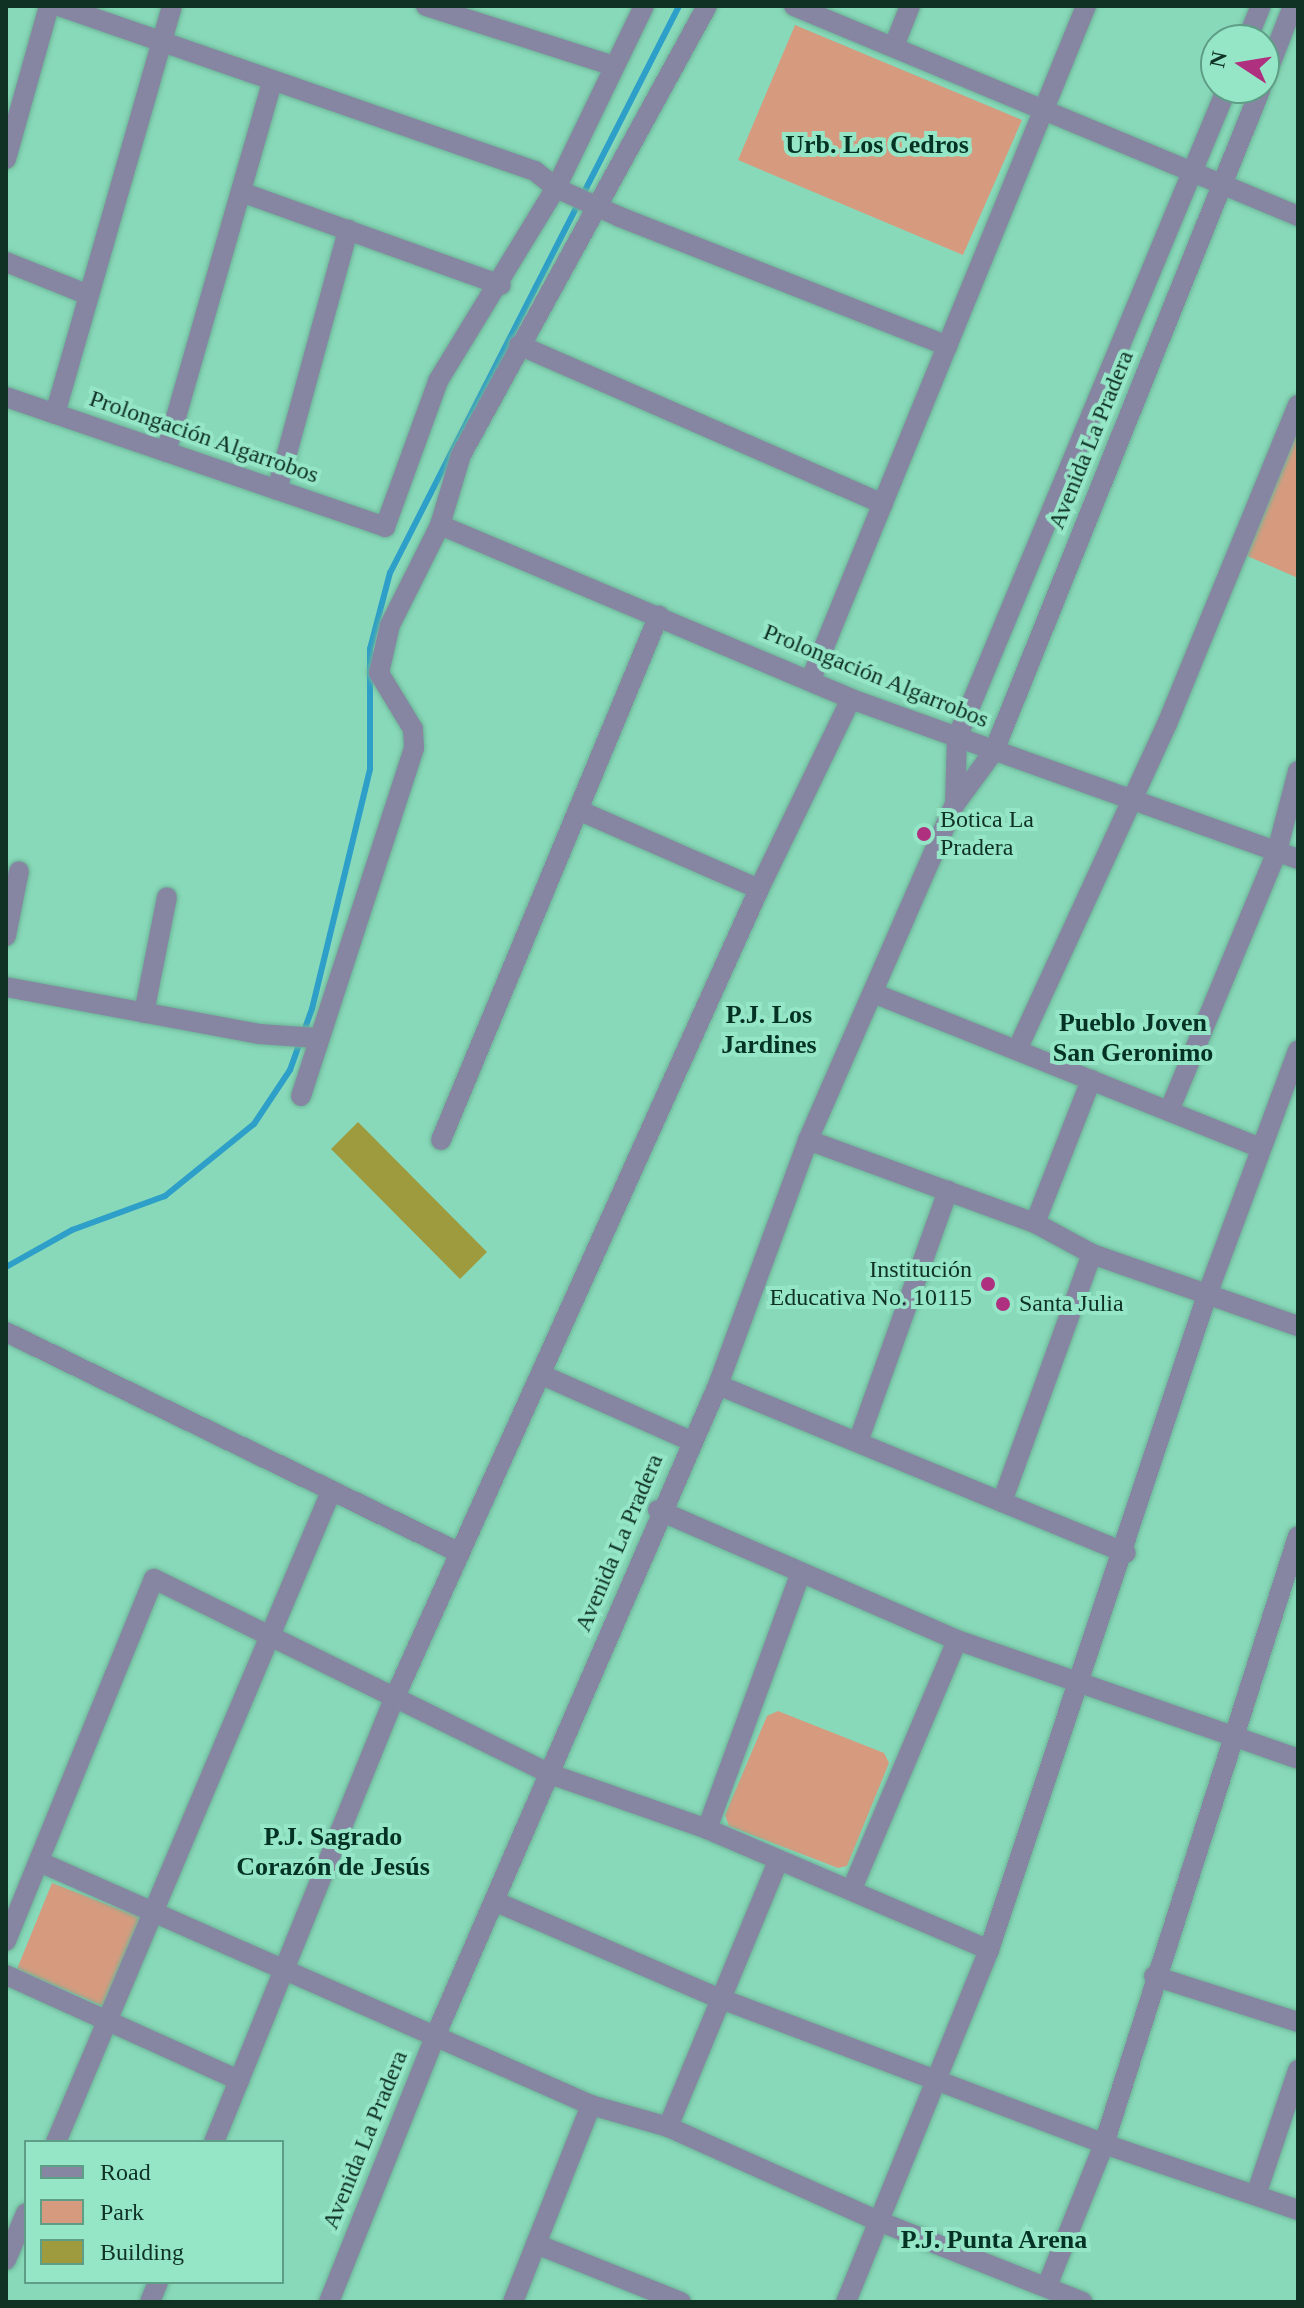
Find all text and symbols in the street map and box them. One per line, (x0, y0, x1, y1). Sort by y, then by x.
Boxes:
north arrow (1200, 24, 1280, 104)
text: N (1204, 49, 1232, 70)
district label: Urb. Los Cedros (785, 129, 969, 161)
street label: Avenida La Pradera (1042, 346, 1140, 534)
street label: Prolongación Algarrobos (85, 384, 323, 490)
street label: Prolongación Algarrobos (758, 617, 994, 735)
place label: Botica La Pradera (940, 806, 1034, 862)
marker: Botica La Pradera (915, 825, 933, 843)
district label: P.J. Los Jardines (721, 999, 817, 1060)
district label: Pueblo Joven San Geronimo (1053, 1007, 1213, 1068)
place label: Institución Educativa No. 10115 (770, 1256, 972, 1312)
marker: Institución Educativa No. 10115 (979, 1275, 997, 1293)
place label: Santa Julia (1019, 1290, 1124, 1318)
marker: Santa Julia (994, 1295, 1012, 1313)
street label: Avenida La Pradera (569, 1450, 669, 1636)
district label: P.J. Sagrado Corazón de Jesús (236, 1821, 430, 1882)
street label: Avenida La Pradera (316, 2046, 414, 2234)
legend (24, 2140, 284, 2284)
text: Road (100, 2159, 151, 2185)
text: Park (100, 2199, 144, 2225)
district label: P.J. Punta Arena (900, 2224, 1088, 2256)
text: Building (100, 2239, 184, 2265)

